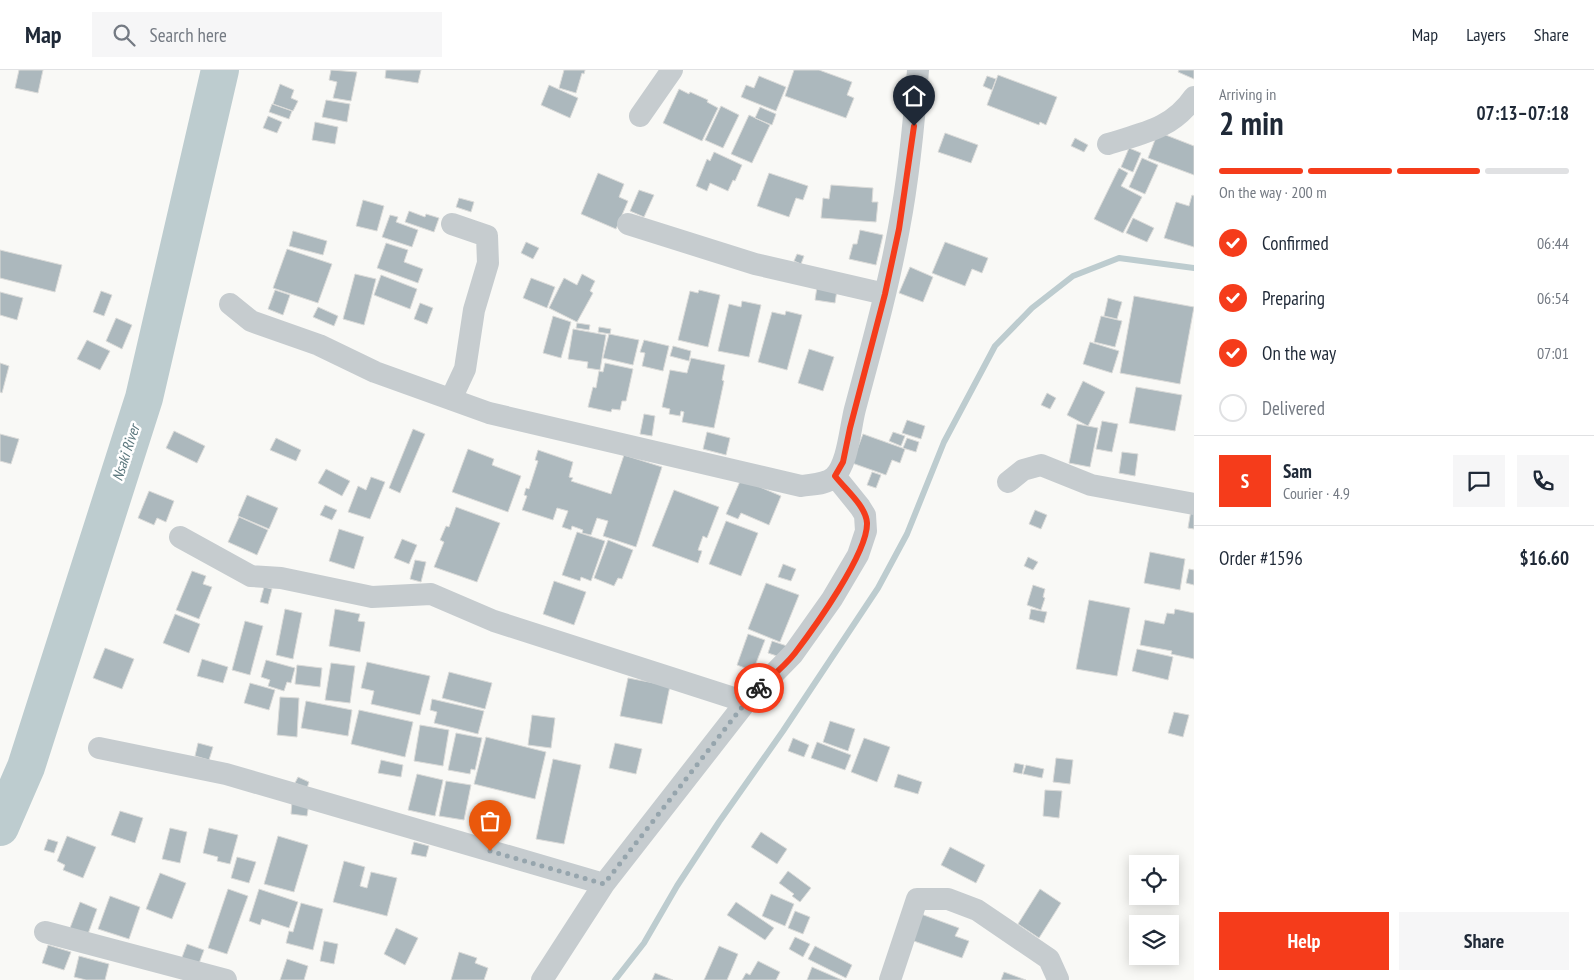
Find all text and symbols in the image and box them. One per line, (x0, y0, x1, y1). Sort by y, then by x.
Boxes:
search box (92, 12, 442, 57)
text: Map (25, 19, 62, 50)
icon: search (110, 21, 138, 49)
text: Search here (150, 23, 227, 47)
text: Map (1412, 23, 1438, 46)
text: Layers (1466, 23, 1506, 46)
text: Share (1534, 23, 1569, 46)
pin (893, 75, 935, 126)
icon: home (900, 82, 928, 110)
text: Arriving in (1219, 84, 1276, 104)
text: 07:13–07:18 (1476, 101, 1569, 125)
text: 2 min (1219, 102, 1284, 144)
text: On the way · 200 m (1219, 182, 1327, 202)
icon: check (1219, 229, 1247, 257)
text: Confirmed (1262, 231, 1329, 255)
text: 06:44 (1537, 233, 1569, 253)
icon: check (1219, 284, 1247, 312)
text: Preparing (1262, 286, 1325, 310)
text: 06:54 (1537, 288, 1569, 308)
icon: check (1219, 339, 1247, 367)
text: On the way (1262, 341, 1336, 365)
text: 07:01 (1537, 343, 1569, 363)
text: Delivered (1262, 396, 1325, 420)
water label: Nsaki River (108, 421, 144, 483)
button: chat (1453, 455, 1505, 507)
button: phone (1517, 455, 1569, 507)
text: Sam (1283, 459, 1312, 483)
text: S (1241, 469, 1249, 493)
text: Courier · 4.9 (1283, 483, 1350, 503)
text: Order #1596 (1219, 546, 1303, 570)
text: $16.60 (1520, 546, 1569, 570)
courier (734, 663, 784, 713)
icon: bike (745, 674, 773, 702)
pin (469, 800, 511, 851)
icon: bag (476, 807, 504, 835)
map controls (1129, 855, 1179, 965)
button: locate (1129, 855, 1179, 905)
button: Help (1219, 912, 1389, 970)
button: Share (1399, 912, 1569, 970)
button: layers (1129, 915, 1179, 965)

